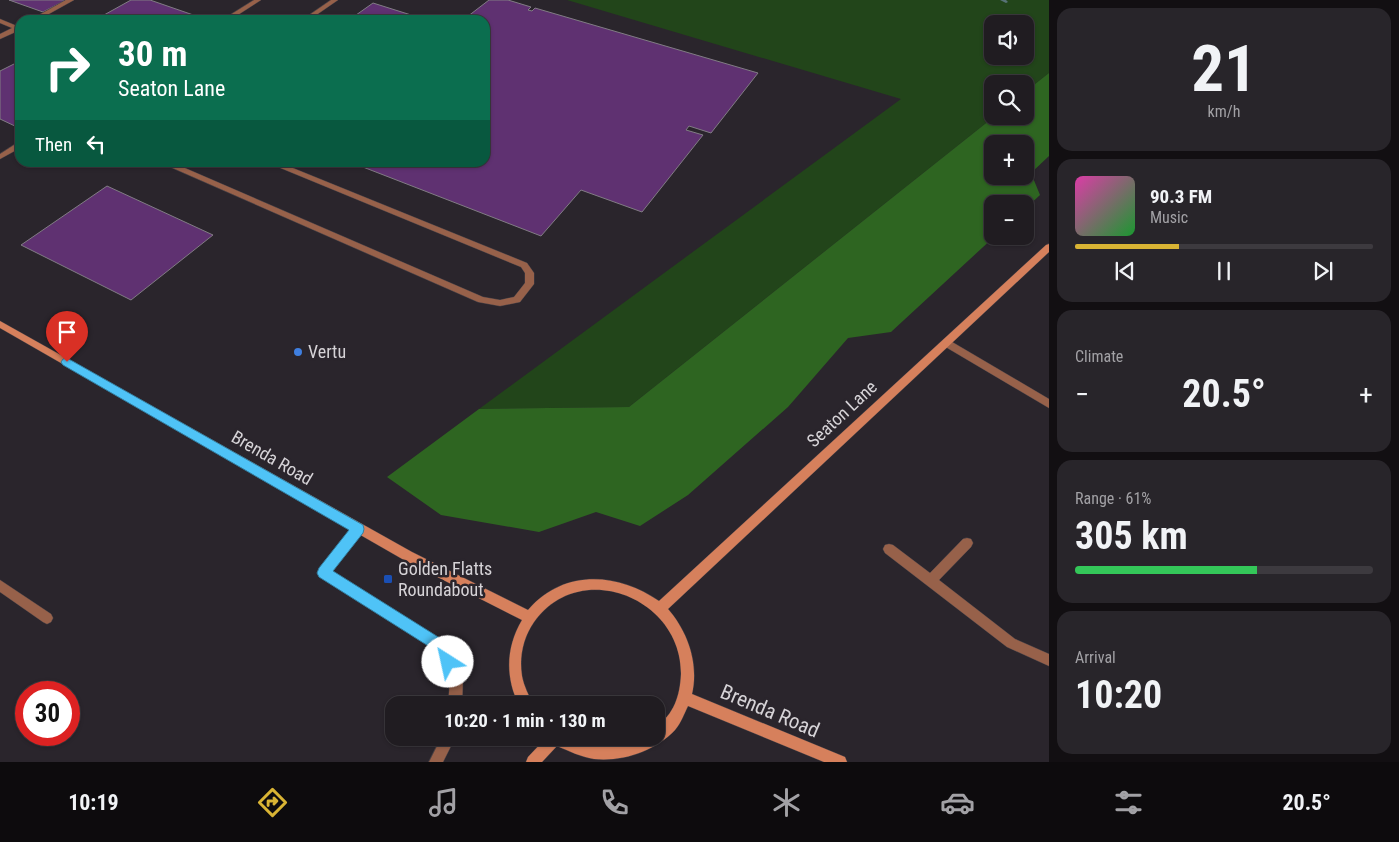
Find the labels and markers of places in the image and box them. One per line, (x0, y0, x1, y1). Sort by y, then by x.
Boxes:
pin (46, 311, 88, 362)
place label: Vertu (308, 341, 346, 362)
marker: Vertu (292, 346, 304, 358)
place label: Golden Flatts Roundabout (398, 558, 492, 600)
marker: Golden Flatts Roundabout (382, 573, 394, 585)

